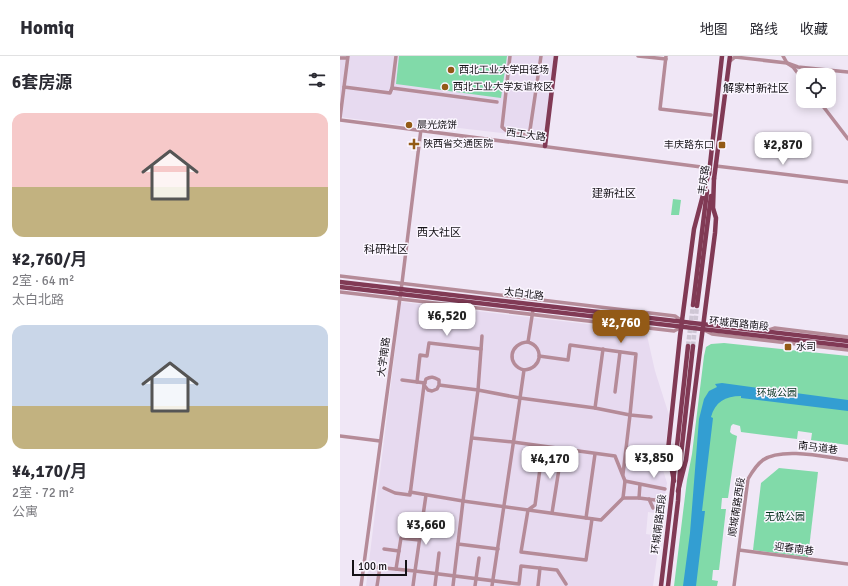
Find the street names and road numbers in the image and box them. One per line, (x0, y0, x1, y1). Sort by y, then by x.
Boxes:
street label: 西工大路 (505, 126, 547, 144)
street label: 丰庆路 (696, 164, 712, 196)
street label: 太白北路 (503, 286, 545, 302)
street label: 环城西路南段 (709, 315, 769, 333)
street label: 大学南路 (375, 336, 393, 378)
street label: 南马道巷 (797, 440, 839, 456)
street label: 顺城南路西段 (726, 476, 748, 538)
street label: 环城南路西段 (649, 493, 669, 555)
street label: 迎春南巷 (773, 541, 815, 557)

